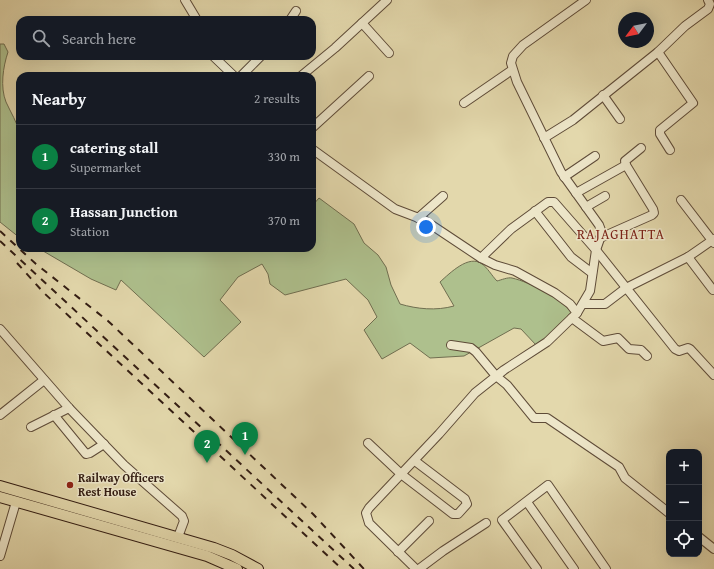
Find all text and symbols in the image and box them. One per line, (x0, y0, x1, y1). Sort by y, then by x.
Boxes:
north arrow (618, 12, 654, 48)
search box (16, 16, 316, 60)
icon: search (30, 27, 52, 49)
text: Search here (62, 28, 136, 49)
text: Nearby (32, 86, 86, 111)
text: 2 results (254, 89, 300, 108)
text: catering stall (70, 137, 158, 158)
text: 1 (42, 147, 48, 166)
text: 330 m (268, 147, 300, 166)
text: Supermarket (70, 158, 141, 177)
text: Hassan Junction (70, 201, 178, 222)
text: 2 (42, 211, 48, 230)
text: 370 m (268, 211, 300, 230)
your location (416, 217, 436, 237)
text: Station (70, 222, 109, 241)
district label: RAJAGHATTA (577, 224, 665, 244)
pin: 1 (232, 422, 258, 455)
pin: 2 (194, 430, 220, 463)
map controls (666, 449, 702, 557)
button: + (666, 449, 702, 485)
place label: Railway Officers Rest House (78, 469, 164, 500)
marker: Railway Officers Rest House (65, 480, 75, 490)
button: − (666, 485, 702, 521)
button: locate (666, 521, 702, 557)

